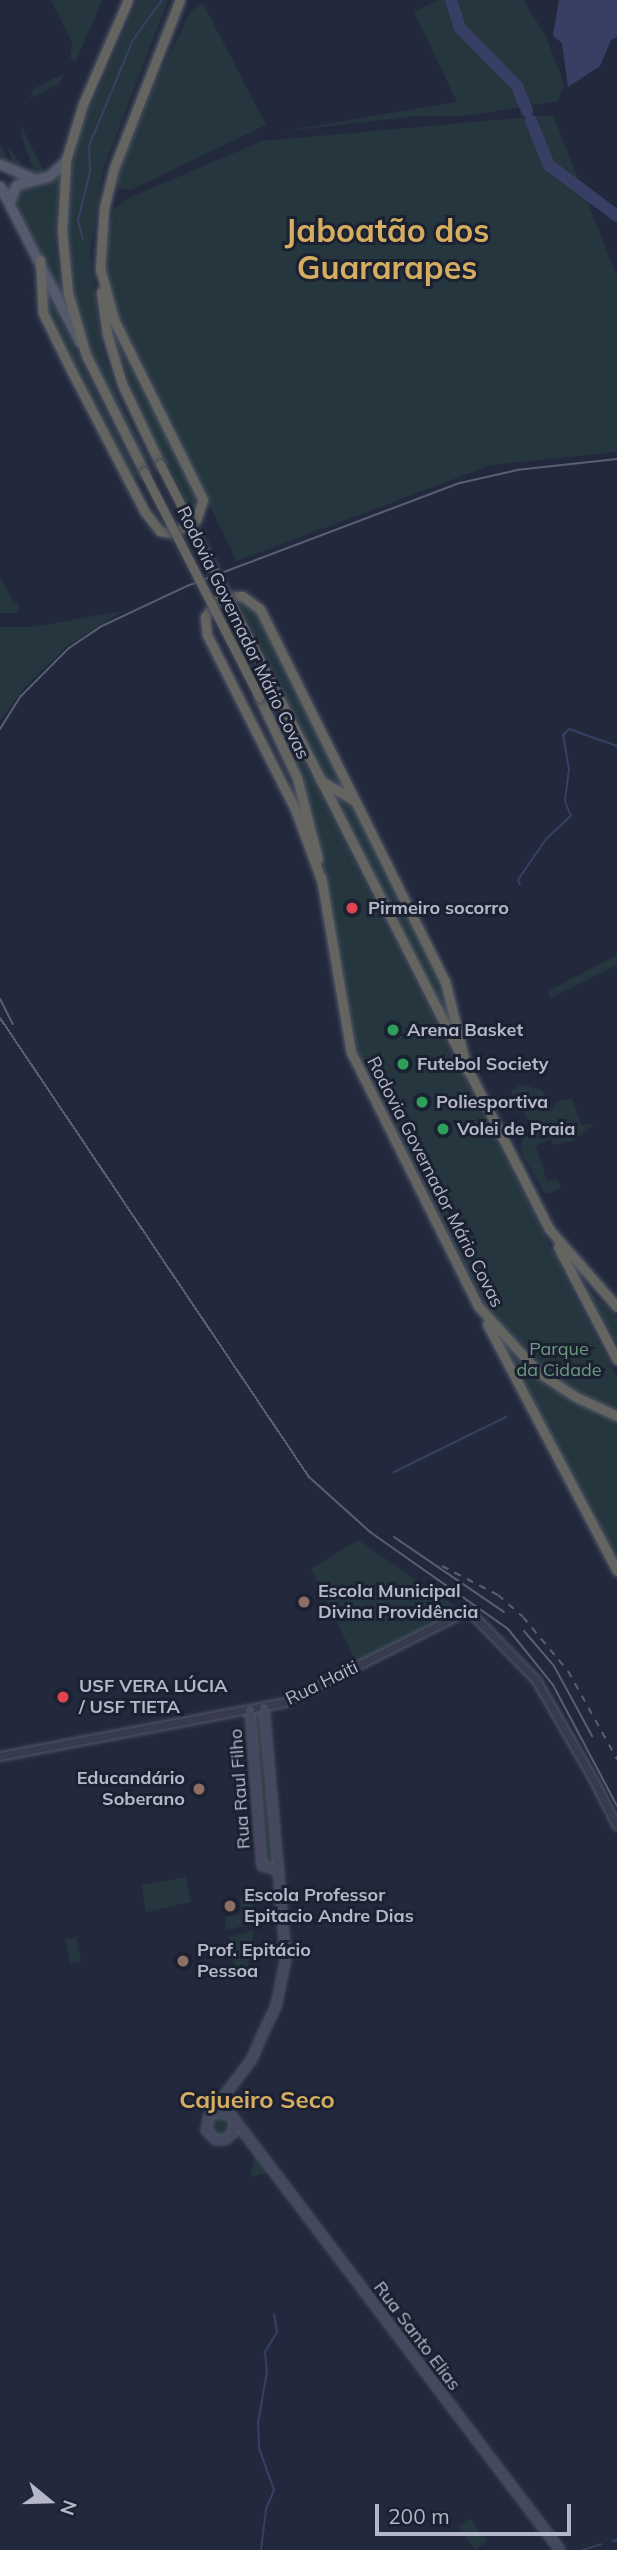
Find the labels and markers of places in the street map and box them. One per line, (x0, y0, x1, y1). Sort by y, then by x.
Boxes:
place label: Pirmeiro socorro (368, 897, 509, 919)
marker: Pirmeiro socorro (342, 898, 362, 918)
place label: Arena Basket (407, 1019, 523, 1041)
marker: Arena Basket (385, 1022, 401, 1038)
place label: Futebol Society (417, 1053, 548, 1075)
marker: Futebol Society (395, 1056, 411, 1072)
place label: Poliesportiva (436, 1091, 548, 1113)
marker: Poliesportiva (414, 1094, 430, 1110)
place label: Volei de Praia (457, 1118, 575, 1140)
marker: Volei de Praia (435, 1121, 451, 1137)
place label: Escola Municipal Divina Providência (318, 1581, 478, 1624)
marker: Escola Municipal Divina Providência (296, 1594, 312, 1610)
place label: USF VERA LÚCIA / USF TIETA (79, 1676, 228, 1718)
marker: USF VERA LÚCIA / USF TIETA (53, 1687, 73, 1707)
place label: Educandário Soberano (77, 1768, 185, 1810)
marker: Educandário Soberano (191, 1781, 207, 1797)
place label: Escola Professor Epitacio Andre Dias (244, 1885, 414, 1927)
marker: Escola Professor Epitacio Andre Dias (222, 1898, 238, 1914)
place label: Prof. Epitácio Pessoa (197, 1940, 311, 1982)
marker: Prof. Epitácio Pessoa (175, 1953, 191, 1969)

